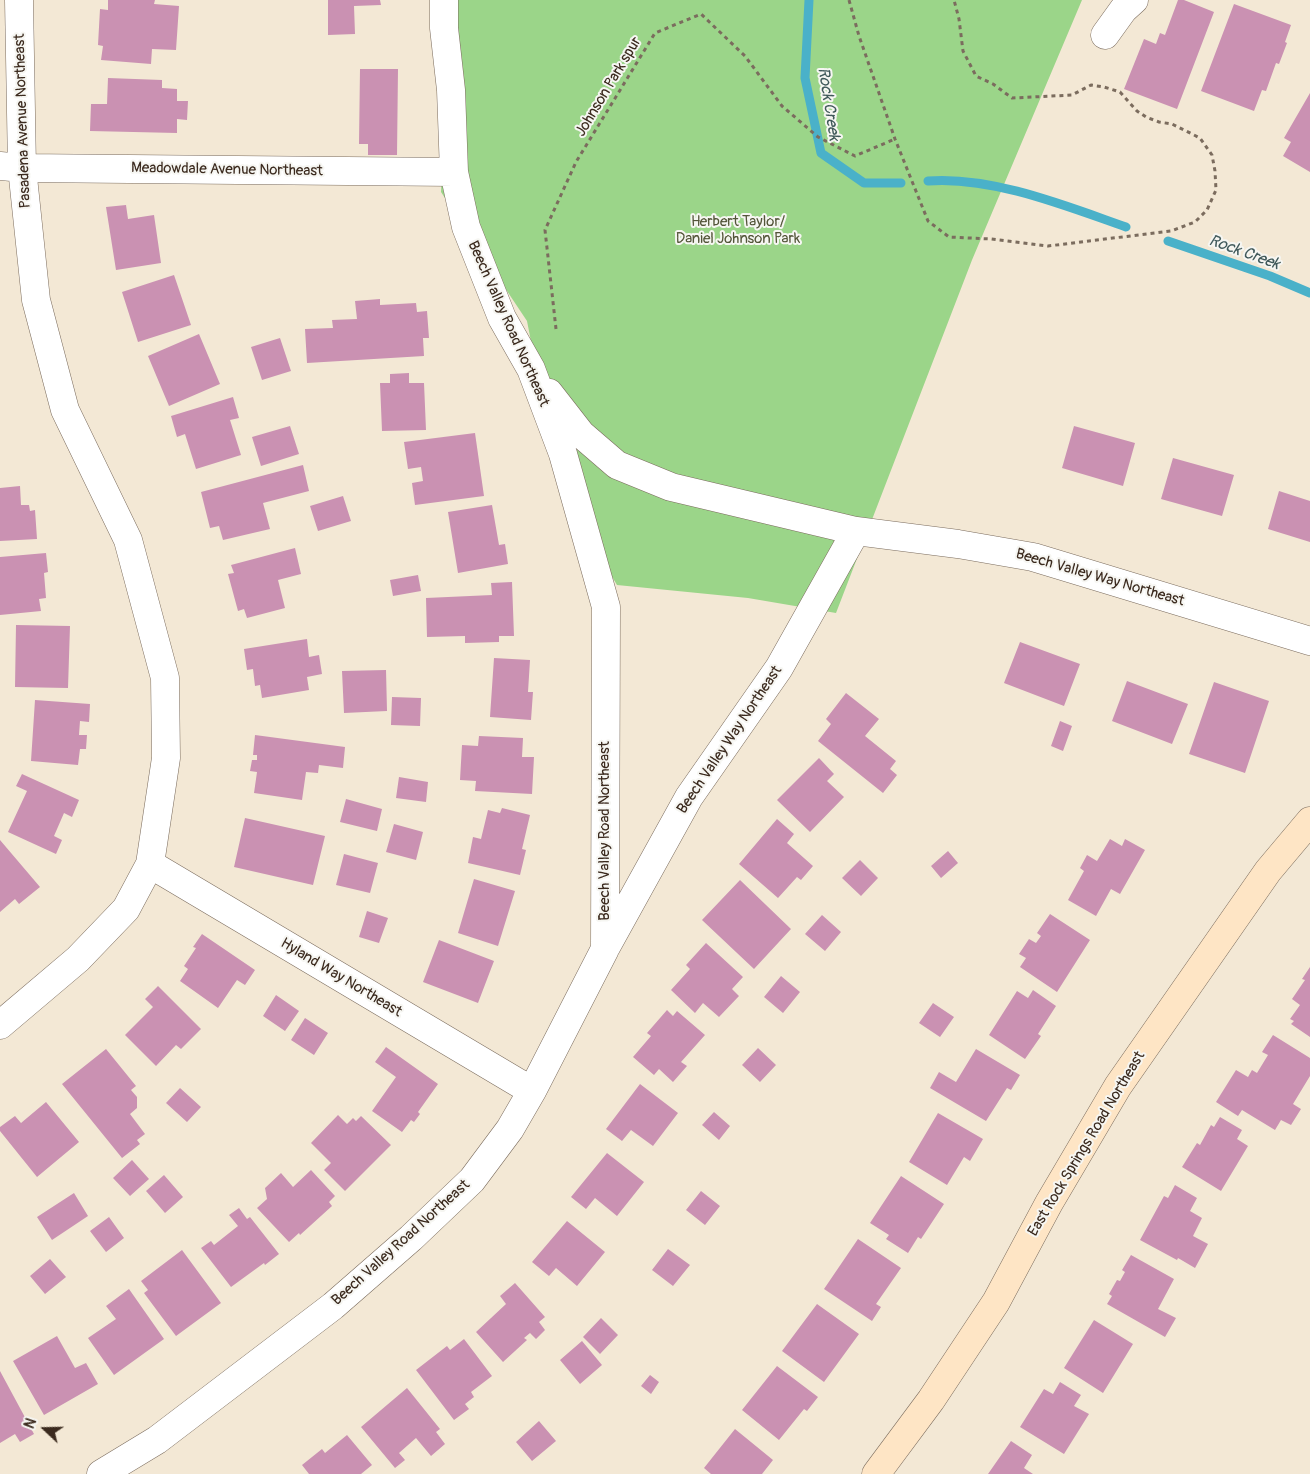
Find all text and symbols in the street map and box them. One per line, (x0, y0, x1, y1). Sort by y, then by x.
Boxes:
street label: Pasadena Avenue Northeast (11, 33, 35, 209)
street label: Johnson Park spur (572, 34, 646, 140)
water label: Rock Creek (813, 66, 843, 142)
street label: Meadowdale Avenue Northeast (131, 159, 323, 181)
park label: Herbert Taylor/ Daniel Johnson Park (676, 213, 800, 248)
water label: Rock Creek (1206, 231, 1282, 275)
street label: Beech Valley Road Northeast (463, 238, 553, 410)
street label: Beech Valley Way Northeast (1014, 545, 1186, 611)
street label: Beech Valley Way Northeast (674, 663, 786, 817)
street label: Beech Valley Road Northeast (596, 741, 614, 921)
street label: Hyland Way Northeast (277, 935, 405, 1021)
street label: East Rock Springs Road Northeast (1025, 1048, 1149, 1240)
street label: Beech Valley Road Northeast (328, 1176, 474, 1310)
north arrow (20, 1404, 70, 1454)
text: N (21, 1416, 40, 1431)

